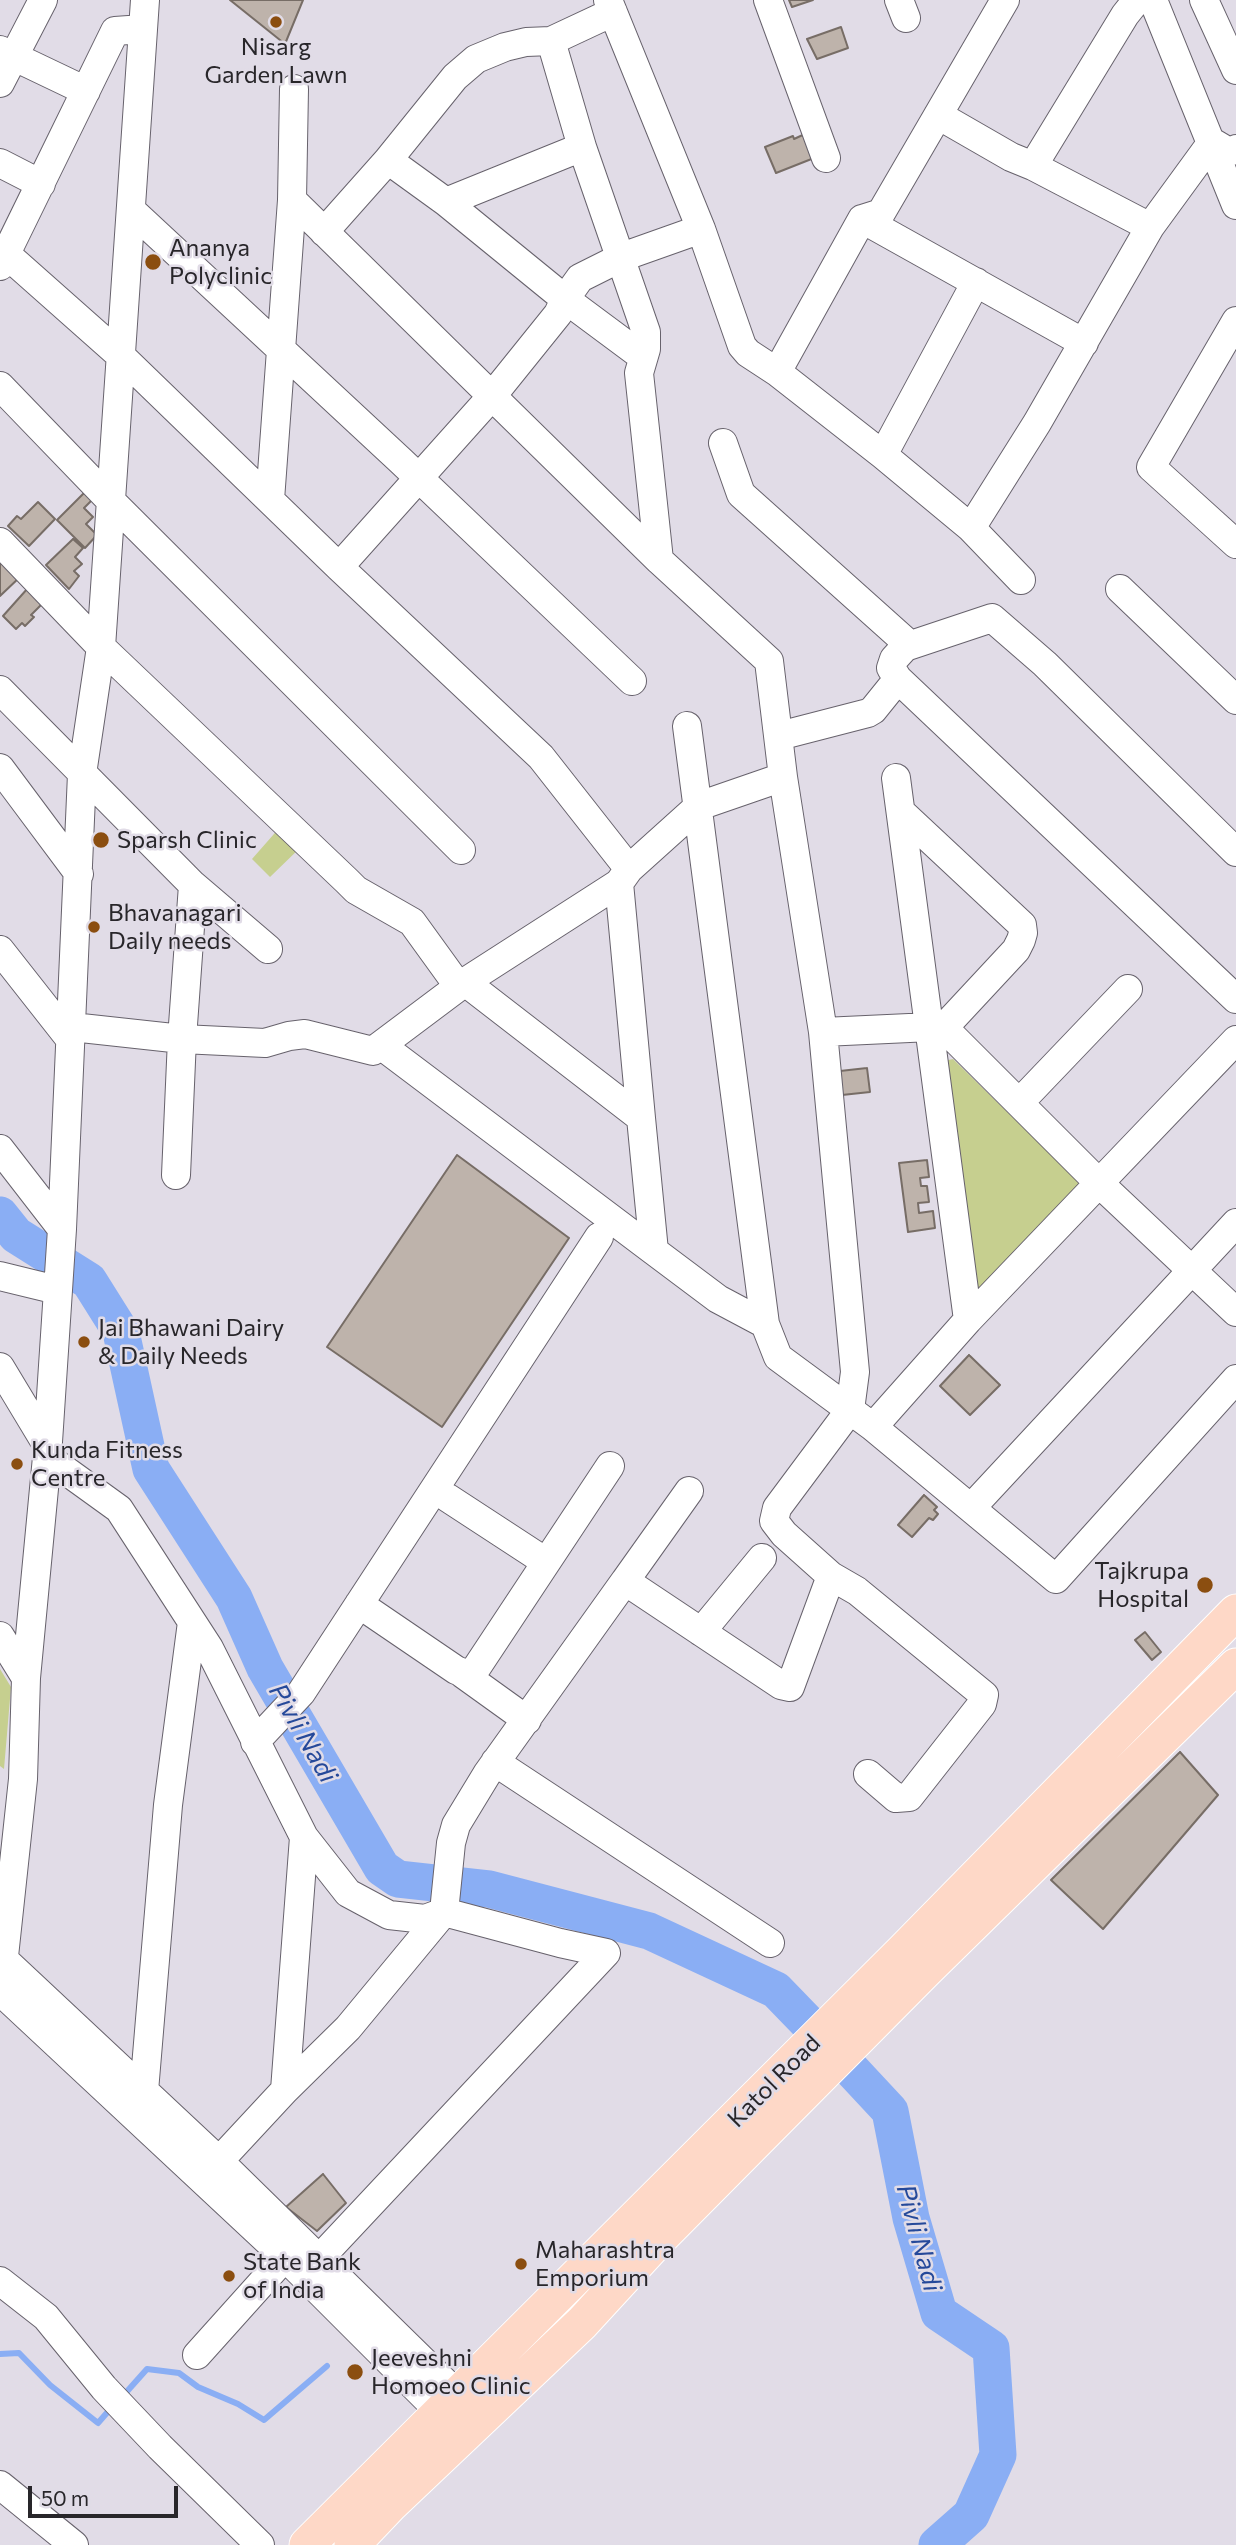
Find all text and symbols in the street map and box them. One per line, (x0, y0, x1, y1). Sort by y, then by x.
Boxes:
marker: Nisarg Garden Lawn (268, 14, 284, 30)
place label: Nisarg Garden Lawn (204, 33, 348, 89)
place label: Ananya Polyclinic (169, 234, 272, 290)
marker: Ananya Polyclinic (143, 252, 163, 272)
place label: Sparsh Clinic (117, 826, 257, 854)
marker: Sparsh Clinic (91, 830, 111, 850)
place label: Bhavanagari Daily needs (108, 899, 242, 955)
marker: Bhavanagari Daily needs (86, 919, 102, 935)
place label: Jai Bhawani Dairy & Daily Needs (98, 1314, 284, 1370)
marker: Jai Bhawani Dairy & Daily Needs (76, 1334, 92, 1350)
place label: Kunda Fitness Centre (31, 1436, 183, 1492)
marker: Kunda Fitness Centre (9, 1456, 25, 1472)
place label: Tajkrupa Hospital (1094, 1557, 1189, 1613)
marker: Tajkrupa Hospital (1195, 1575, 1215, 1595)
water label: Pivli Nadi (262, 1678, 344, 1788)
street label: Katol Road (722, 2029, 826, 2133)
water label: Pivli Nadi (890, 2181, 948, 2295)
place label: Maharashtra Emporium (535, 2236, 675, 2292)
place label: State Bank of India (243, 2248, 361, 2304)
marker: Maharashtra Emporium (513, 2256, 529, 2272)
marker: State Bank of India (221, 2268, 237, 2284)
place label: Jeeveshni Homoeo Clinic (371, 2344, 531, 2400)
marker: Jeeveshni Homoeo Clinic (345, 2362, 365, 2382)
scale bar (32, 2472, 182, 2516)
text: 50 m (41, 2485, 89, 2510)

